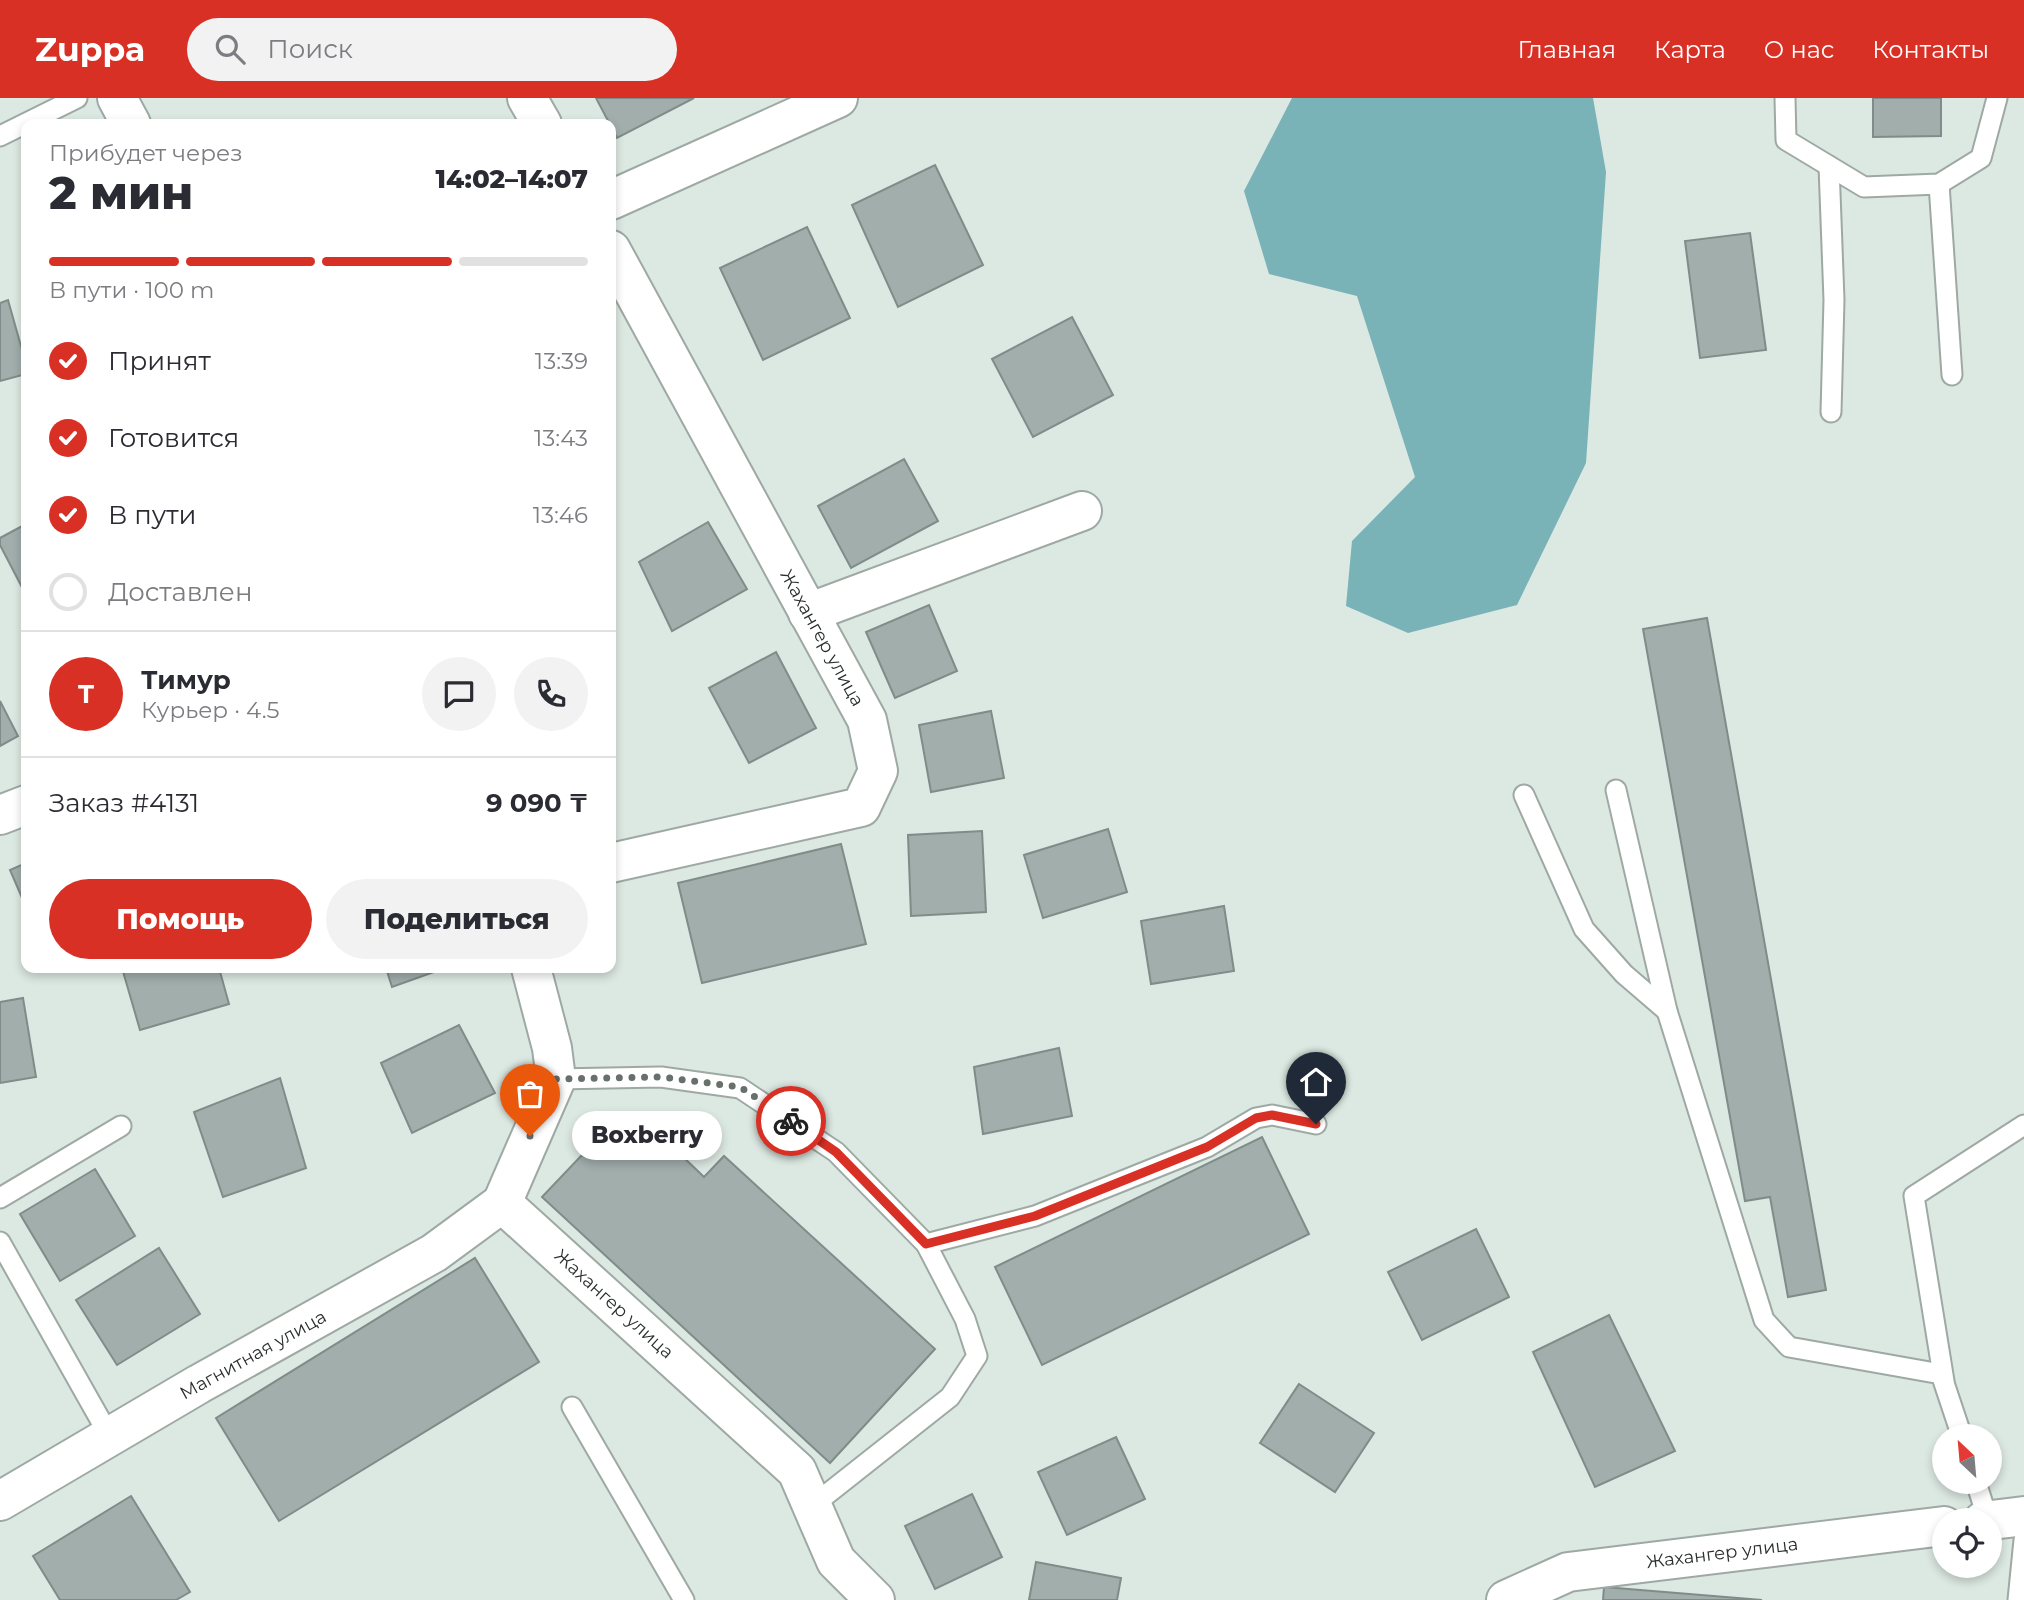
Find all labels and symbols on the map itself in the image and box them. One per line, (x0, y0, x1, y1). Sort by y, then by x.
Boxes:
street label: Жахангер улица (775, 566, 869, 710)
pin (1286, 1052, 1346, 1124)
pin (500, 1064, 560, 1136)
courier (756, 1086, 826, 1156)
callout: Boxberry (572, 1112, 722, 1160)
street label: Жахангер улица (550, 1245, 678, 1363)
street label: Магнитная улица (176, 1306, 330, 1404)
north arrow (1932, 1424, 2002, 1494)
street label: Жахангер улица (1645, 1533, 1799, 1573)

